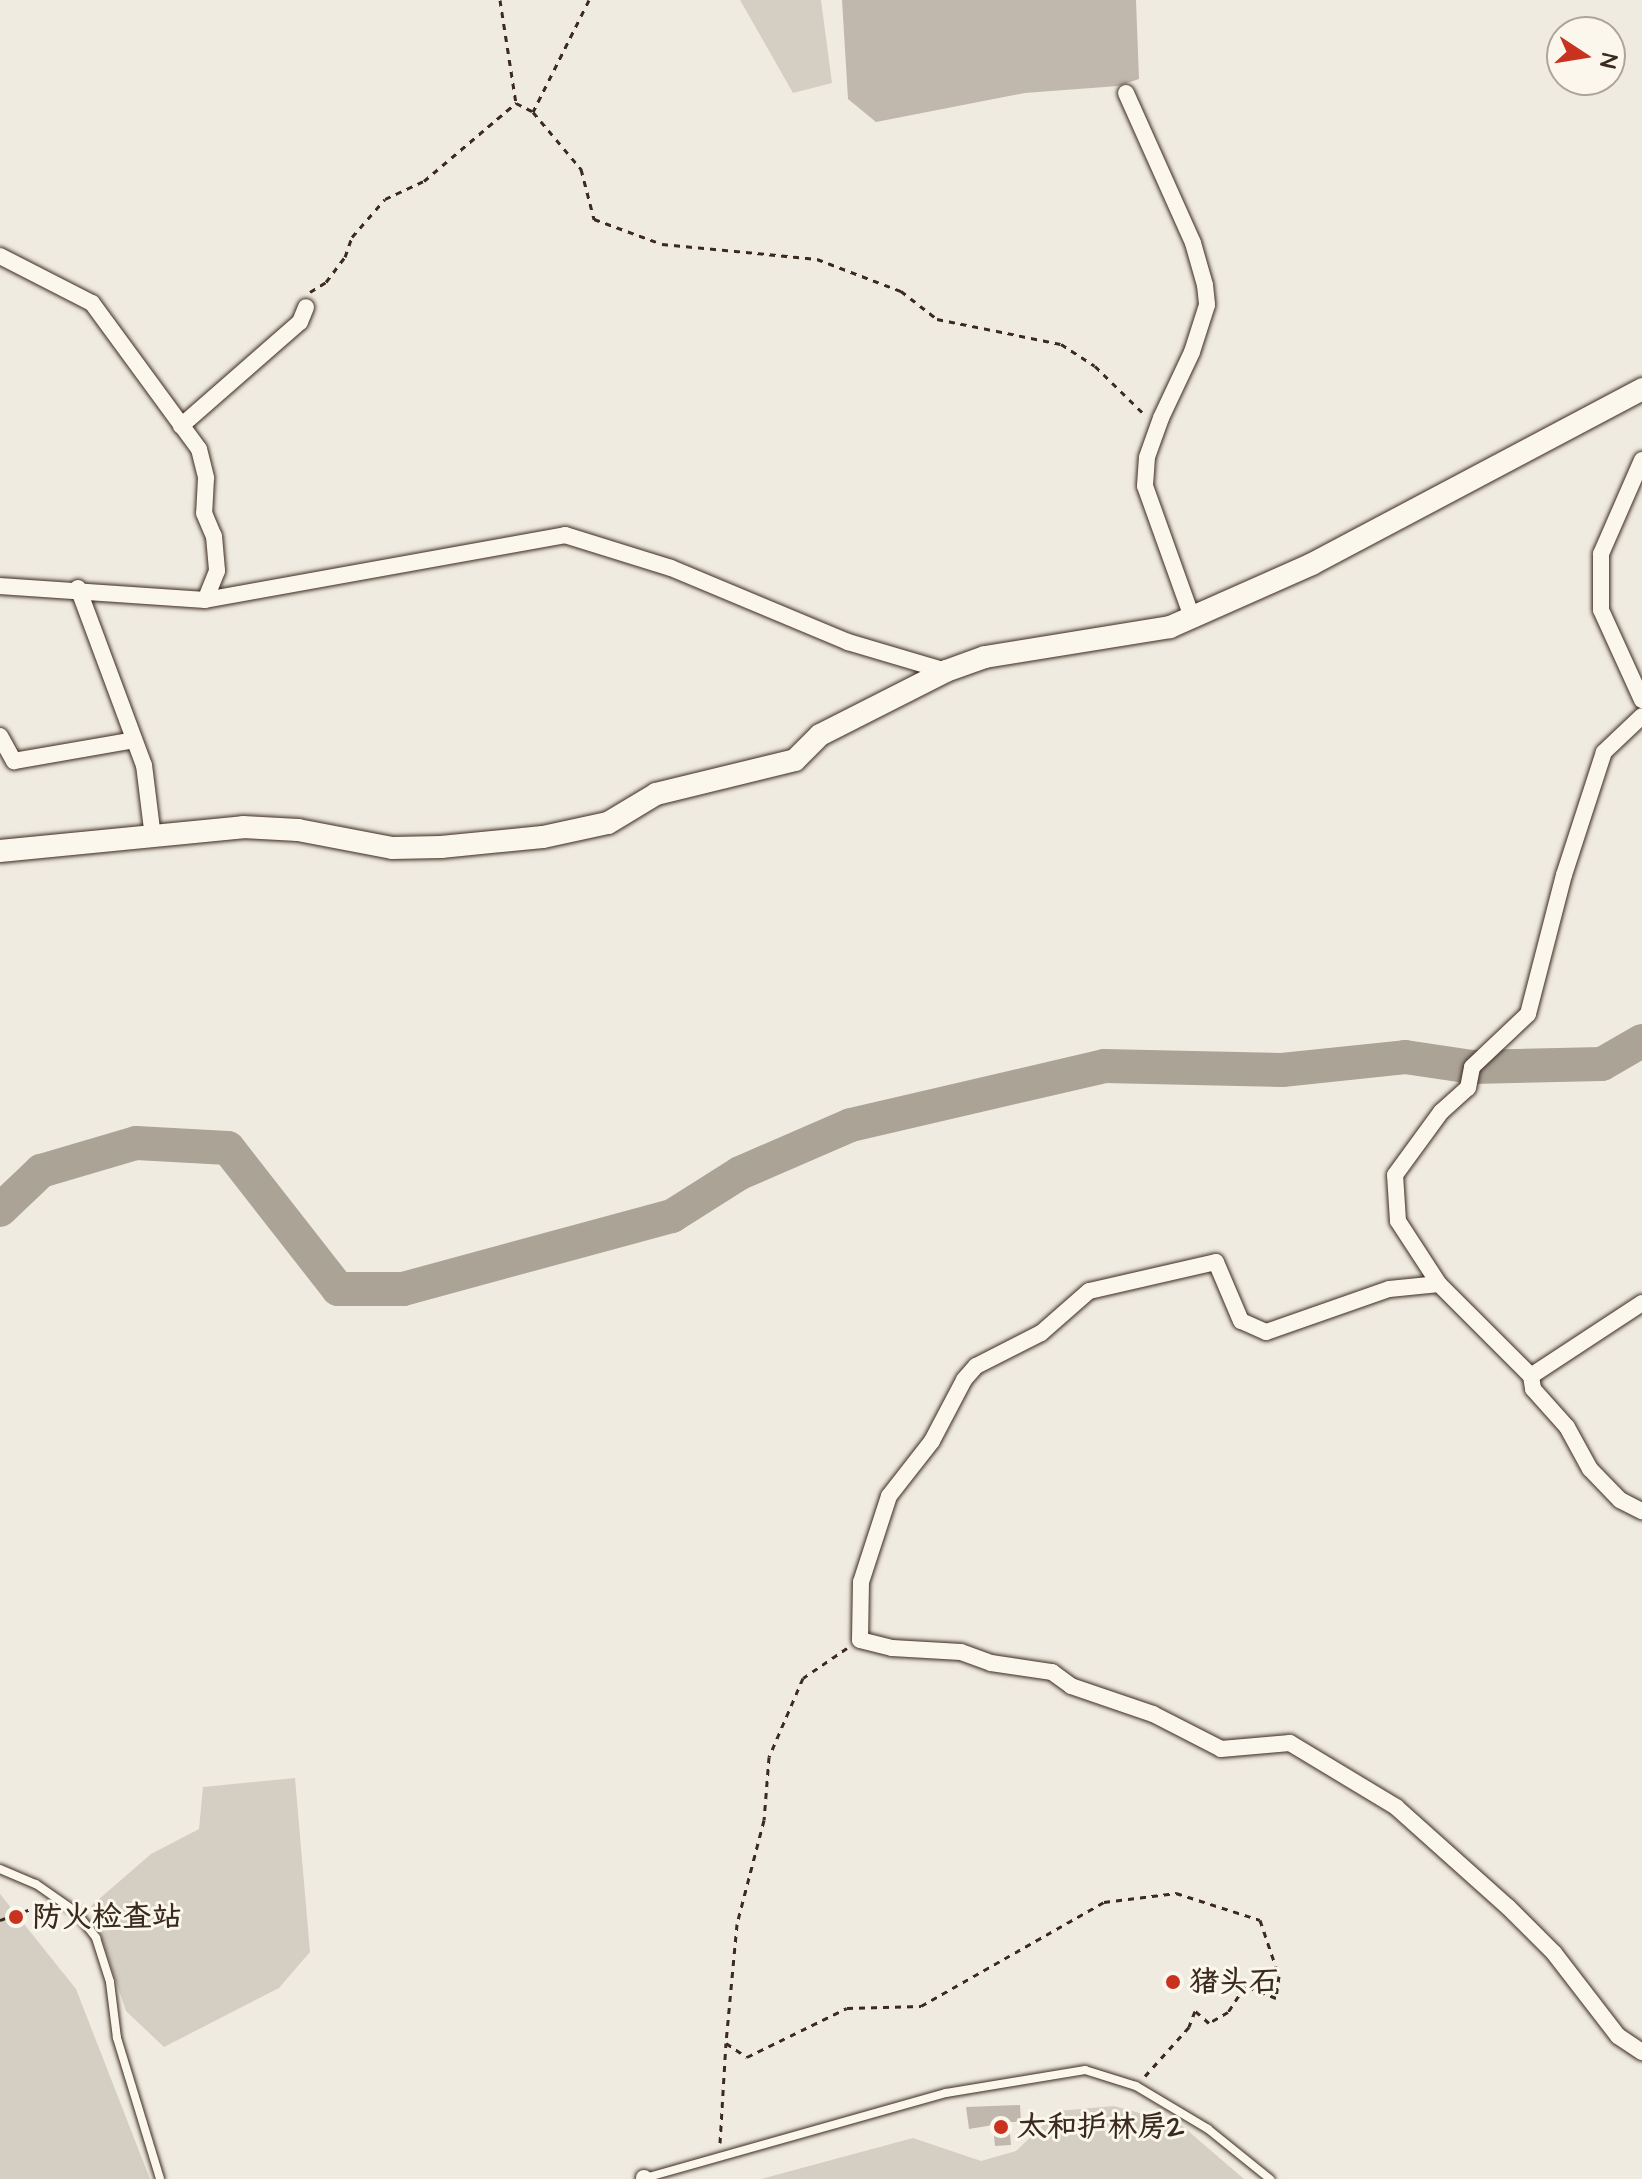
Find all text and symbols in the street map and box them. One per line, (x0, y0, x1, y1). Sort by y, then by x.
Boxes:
north arrow (1546, 16, 1626, 96)
text: N (1591, 51, 1625, 71)
place label: 防火检查站 (32, 1899, 182, 1935)
marker: 防火检查站 (7, 1908, 25, 1926)
place label: 猪头石 (1189, 1964, 1279, 2000)
marker: 猪头石 (1164, 1973, 1182, 1991)
place label: 太和护林房2 (1017, 2109, 1184, 2145)
marker: 太和护林房2 (992, 2118, 1010, 2136)

